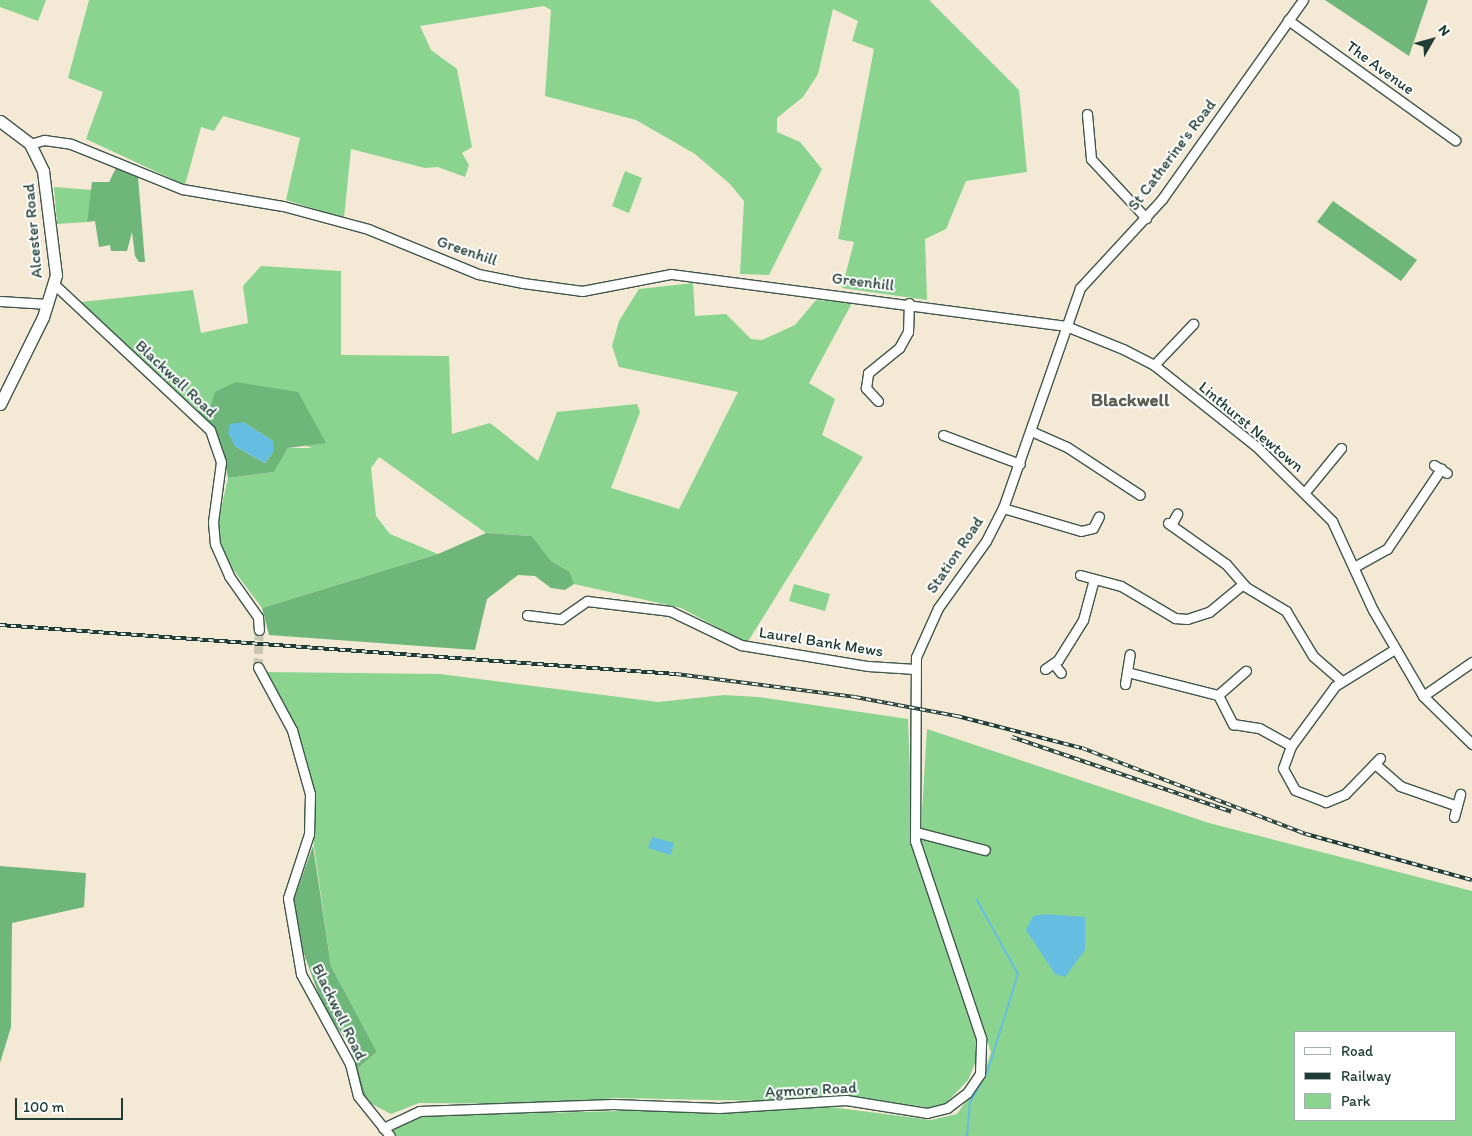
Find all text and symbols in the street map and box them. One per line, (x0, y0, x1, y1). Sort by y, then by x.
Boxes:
north arrow (1407, 15, 1457, 65)
text: N (1435, 21, 1454, 39)
street label: The Avenue (1342, 37, 1418, 99)
street label: St Catherine's Road (1124, 96, 1220, 214)
street label: Alcester Road (19, 183, 47, 279)
street label: Greenhill (434, 232, 500, 270)
street label: Greenhill (831, 269, 895, 295)
street label: Blackwell Road (131, 336, 221, 422)
street label: Linthurst Newtown (1195, 378, 1307, 476)
district label: Blackwell (1091, 389, 1169, 411)
street label: Station Road (922, 513, 988, 597)
street label: Laurel Bank Mews (758, 623, 884, 661)
street label: Blackwell Road (307, 961, 371, 1063)
legend (1294, 1031, 1457, 1121)
text: Road (1341, 1042, 1373, 1060)
text: Railway (1341, 1067, 1391, 1085)
street label: Agmore Road (765, 1078, 857, 1102)
scale bar (18, 1088, 125, 1120)
text: Park (1341, 1092, 1371, 1110)
text: 100 m (23, 1098, 64, 1116)

